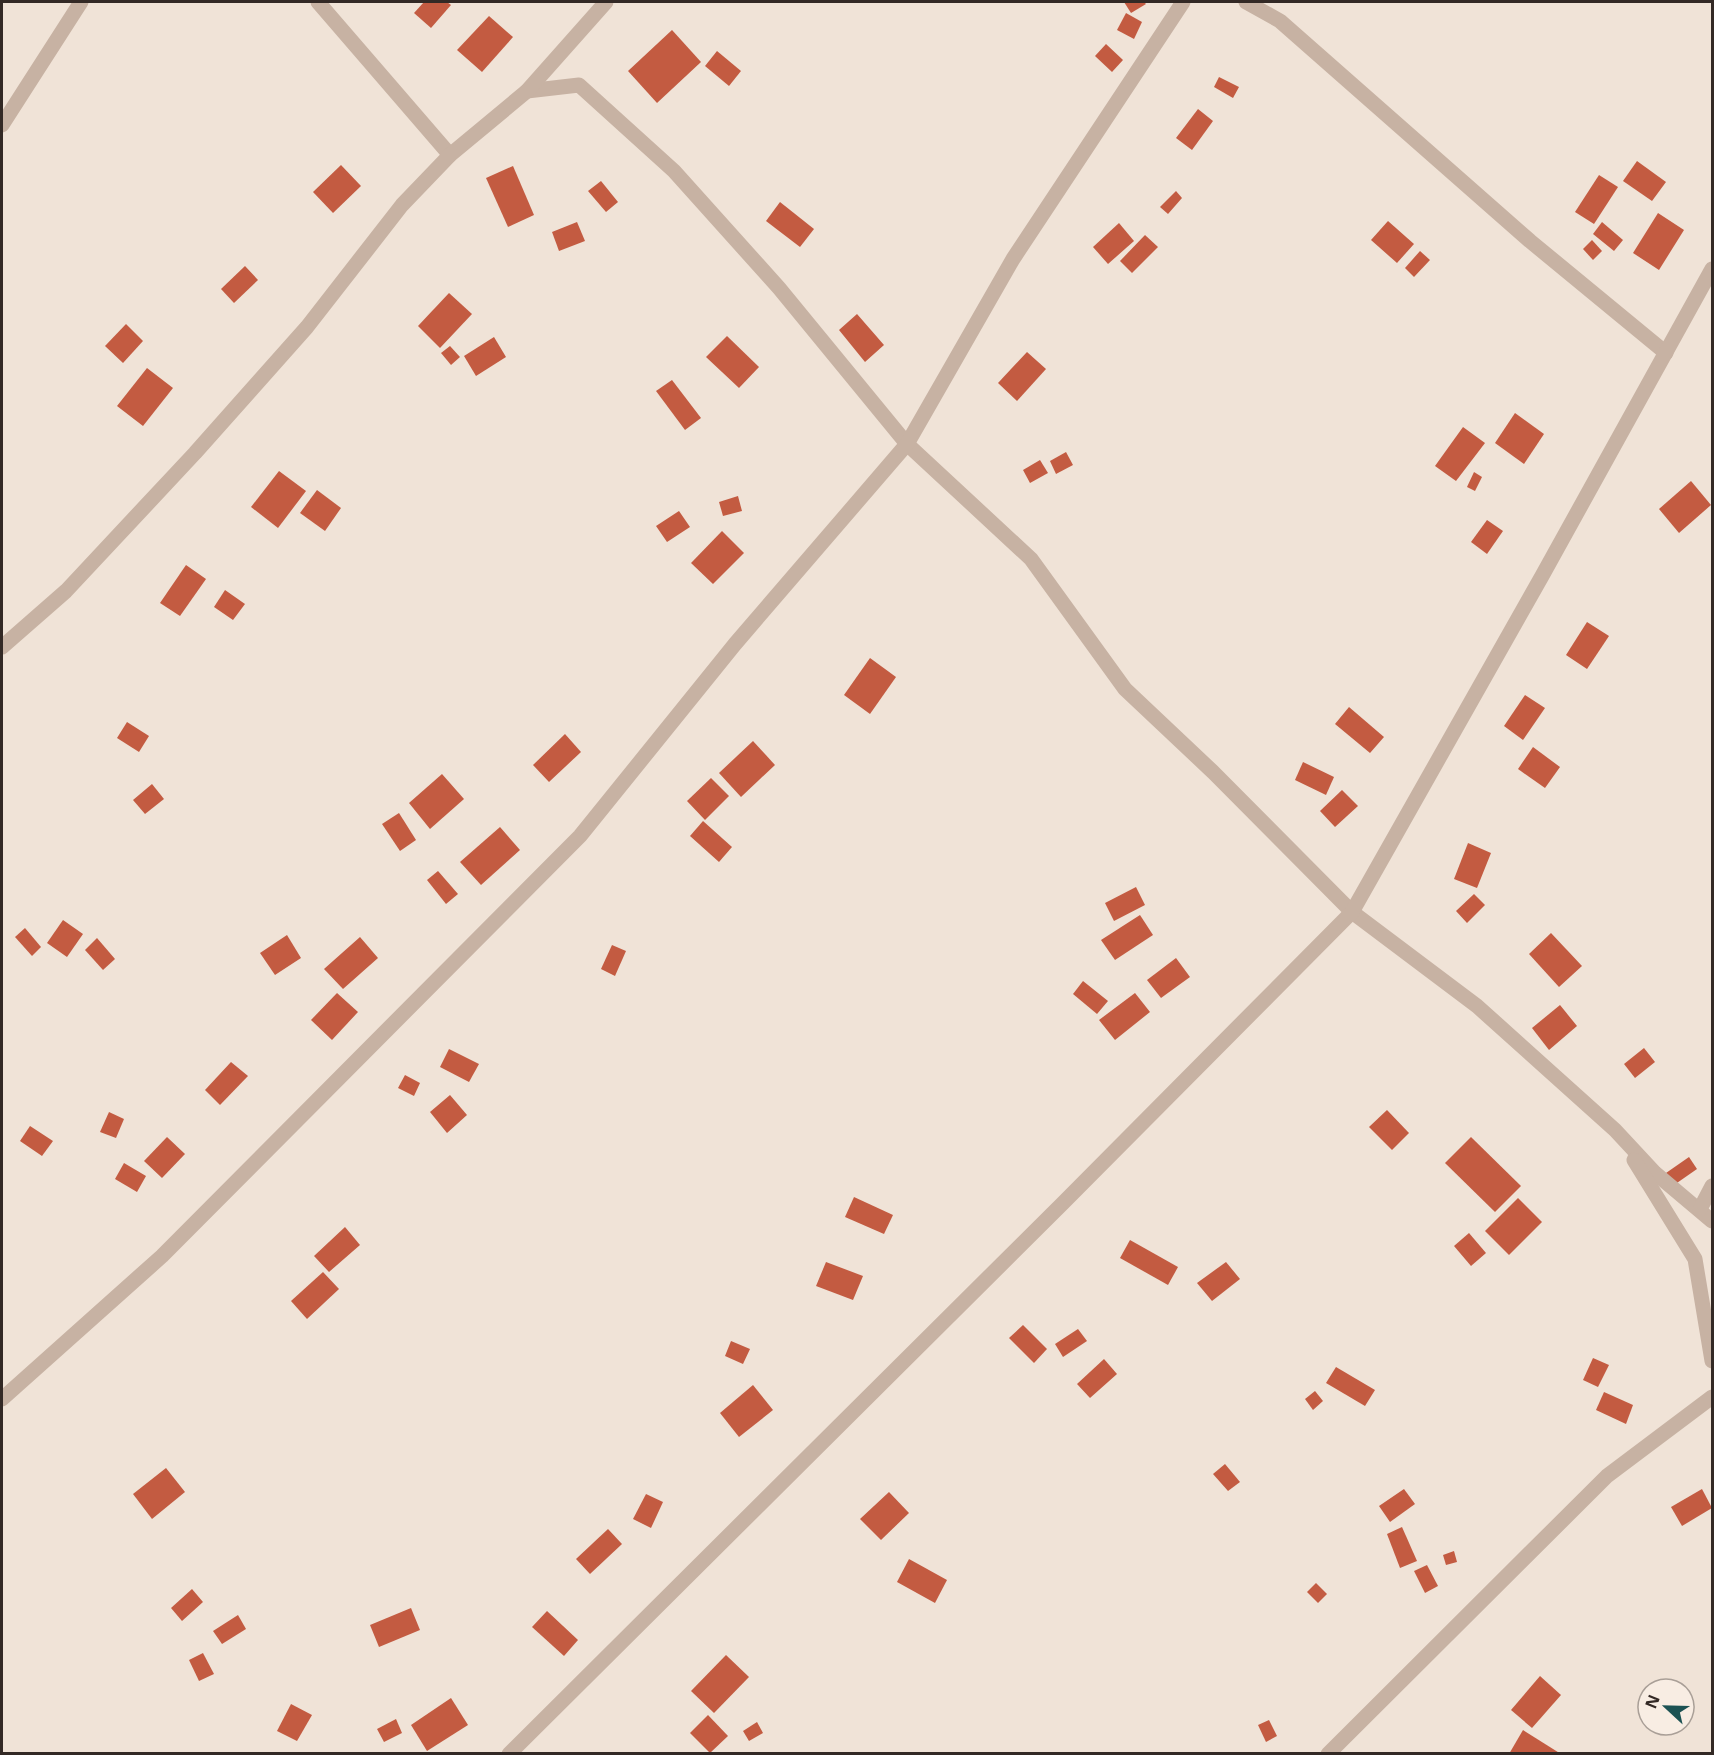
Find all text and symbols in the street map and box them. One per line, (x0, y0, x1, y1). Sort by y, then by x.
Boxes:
north arrow (1636, 1677, 1696, 1737)
text: N (1639, 1691, 1665, 1712)

